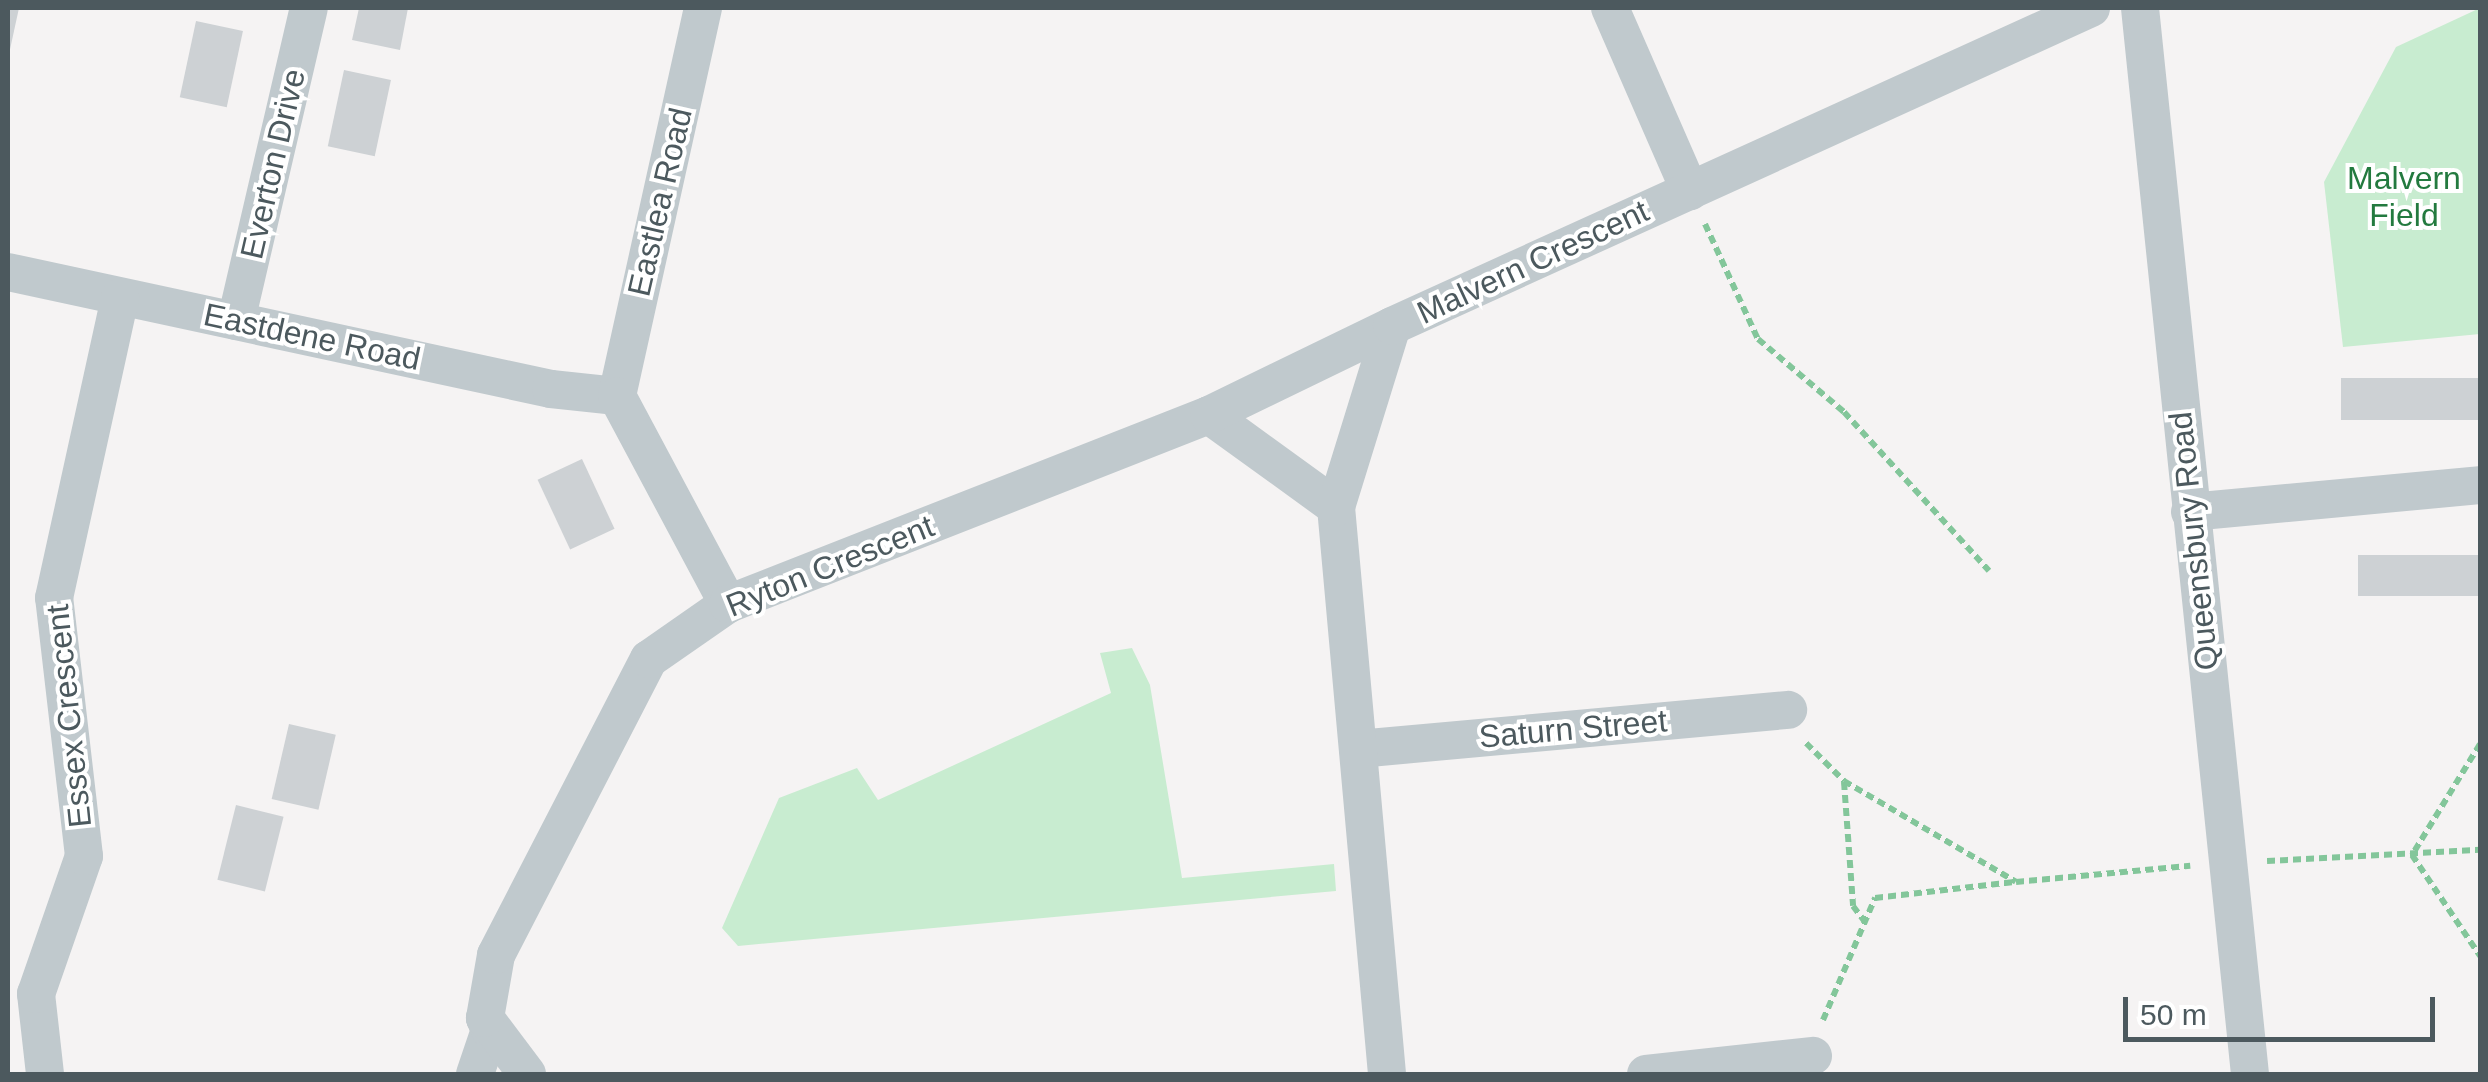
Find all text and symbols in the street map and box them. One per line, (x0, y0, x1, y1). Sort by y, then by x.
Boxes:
street label: Everton Drive (232, 65, 314, 263)
street label: Eastlea Road (620, 104, 700, 300)
park label: Malvern Field (2347, 160, 2461, 235)
street label: Malvern Crescent (1411, 192, 1655, 332)
street label: Eastdene Road (200, 295, 424, 379)
street label: Queensbury Road (2161, 410, 2227, 672)
street label: Ryton Crescent (721, 507, 939, 625)
street label: Essex Crescent (38, 603, 100, 829)
street label: Saturn Street (1477, 702, 1669, 756)
scale bar (2128, 977, 2440, 1039)
text: 50 m (2140, 998, 2207, 1031)

